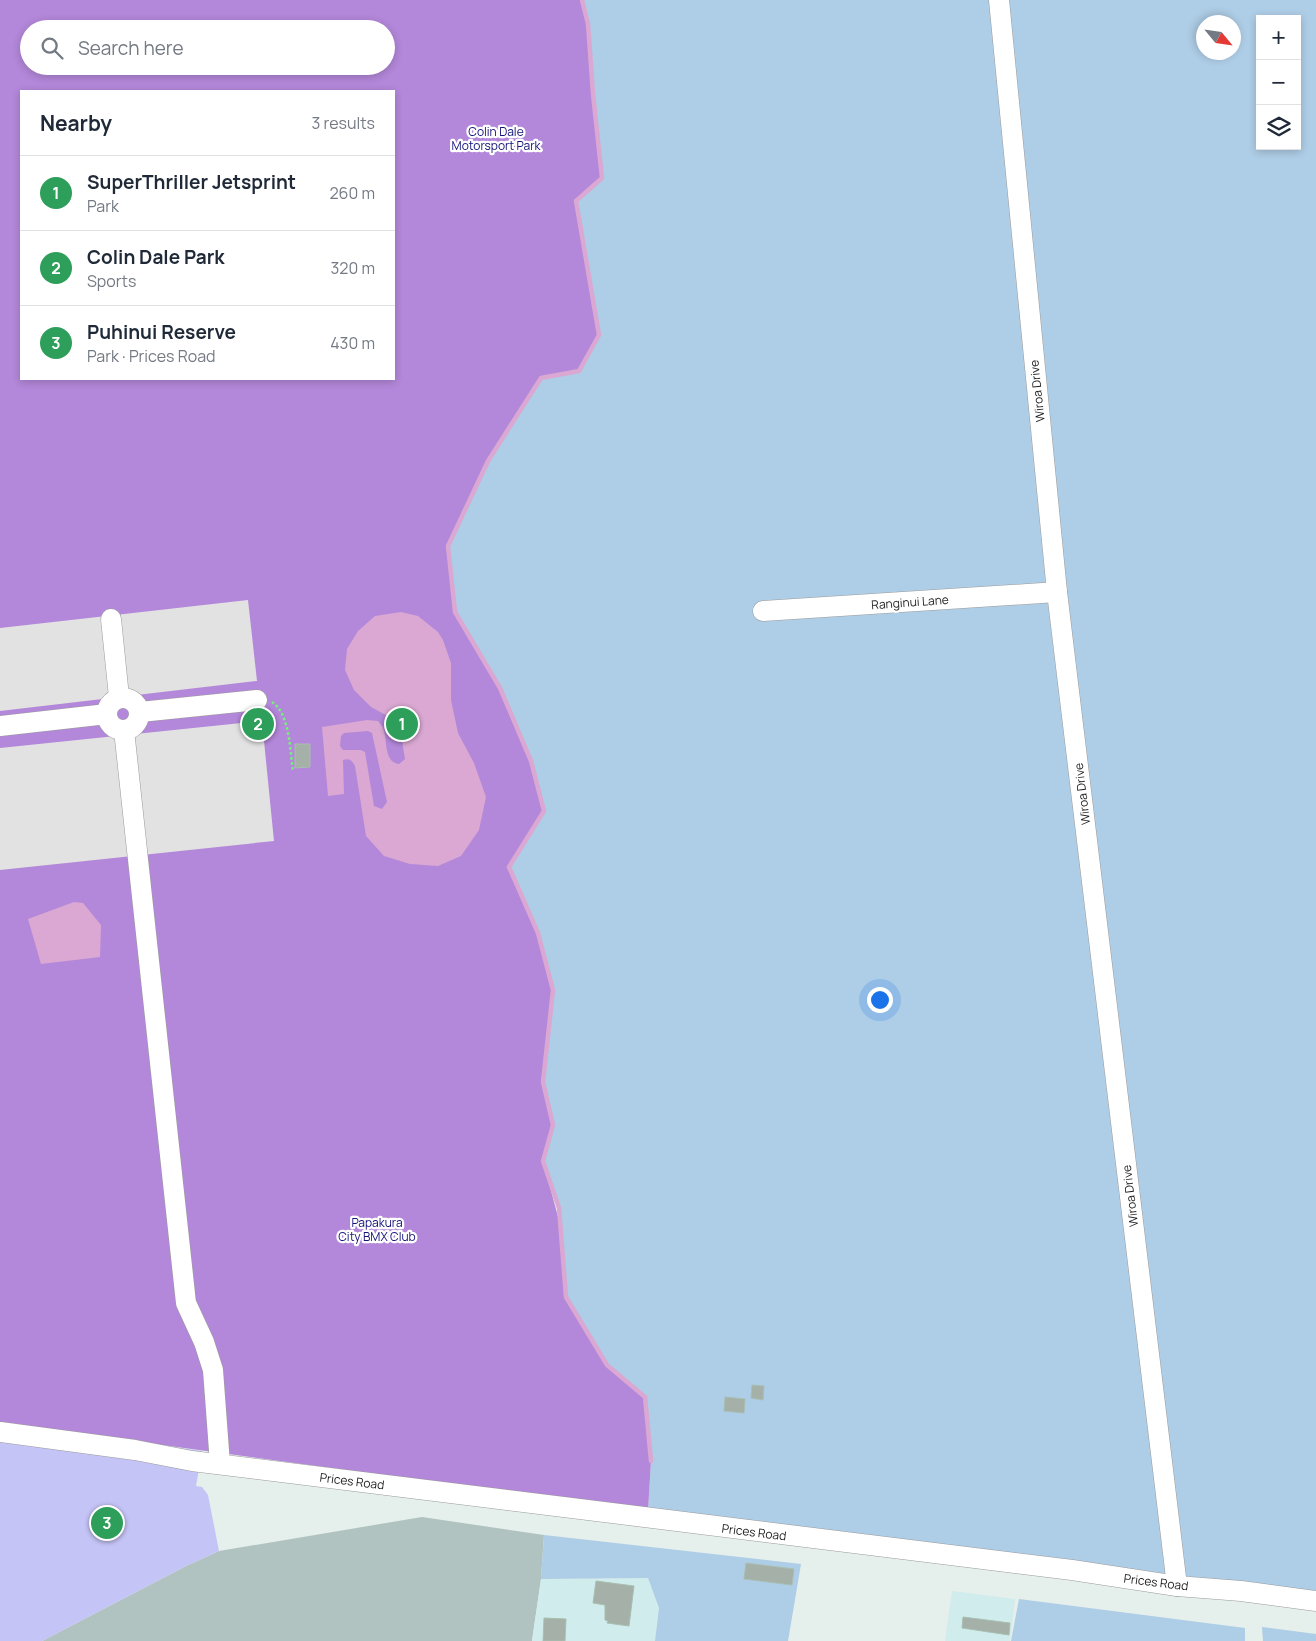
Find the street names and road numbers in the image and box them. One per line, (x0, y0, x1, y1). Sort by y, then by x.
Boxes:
street label: Wiroa Drive (1025, 359, 1049, 423)
street label: Ranginui Lane (871, 591, 949, 613)
street label: Wiroa Drive (1070, 762, 1094, 826)
street label: Wiroa Drive (1118, 1164, 1142, 1228)
street label: Prices Road (319, 1469, 385, 1493)
street label: Prices Road (721, 1520, 787, 1544)
street label: Prices Road (1123, 1570, 1189, 1594)

